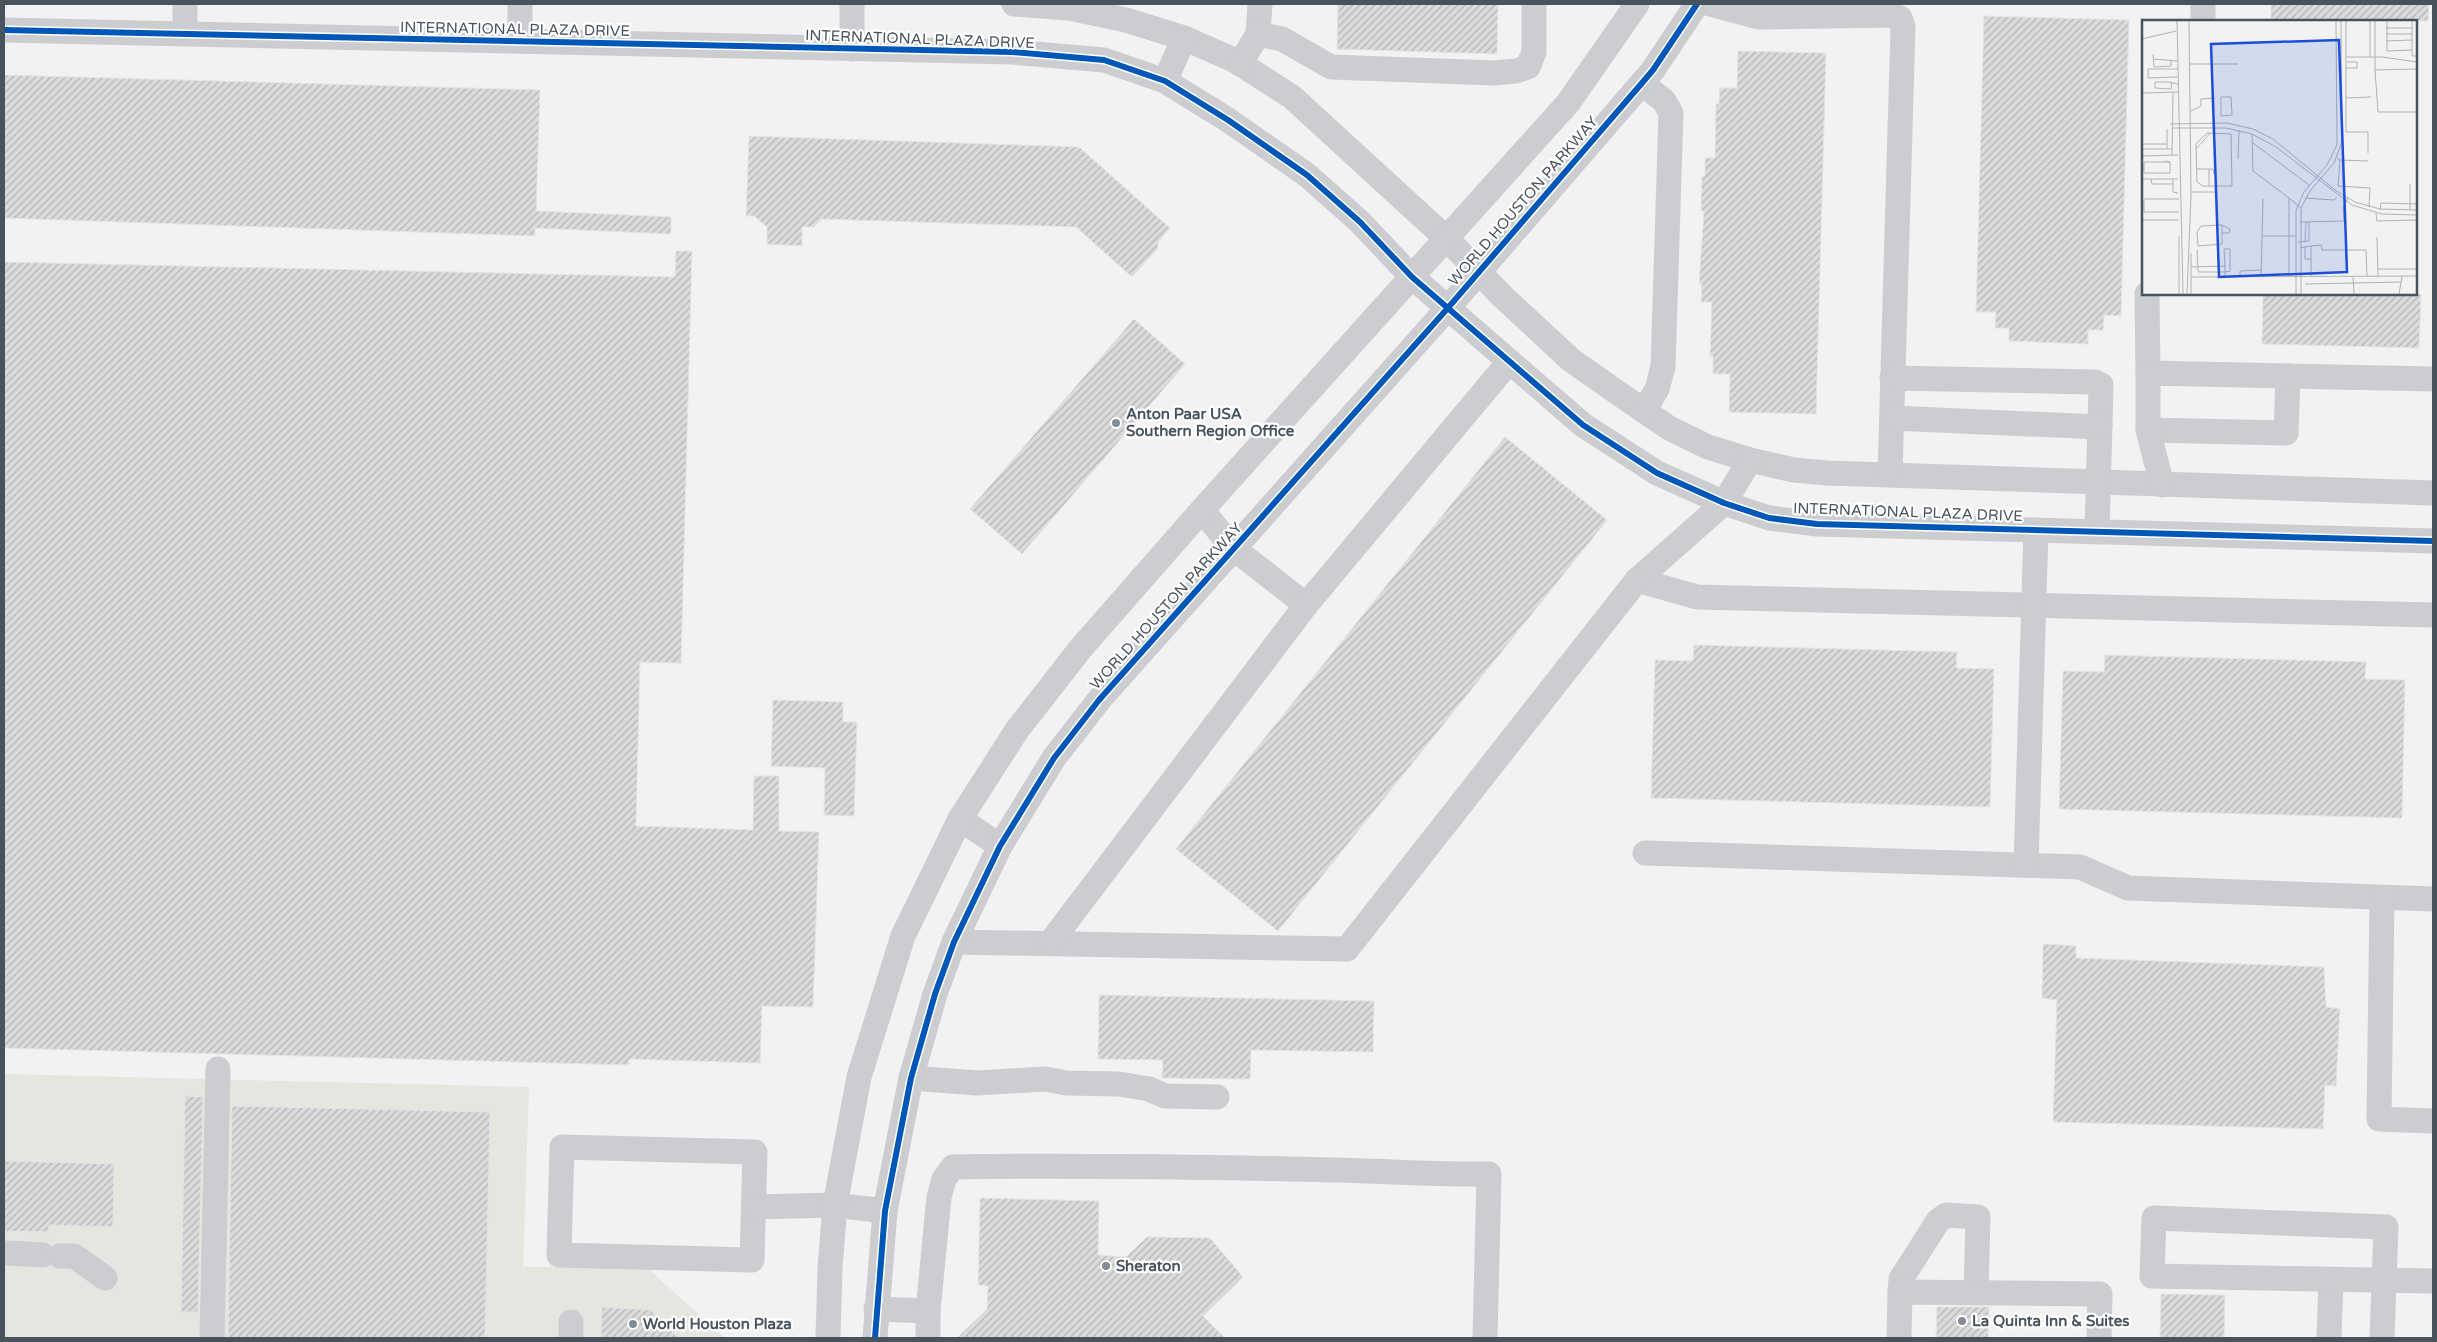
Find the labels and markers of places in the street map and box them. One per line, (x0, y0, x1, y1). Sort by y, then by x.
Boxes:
place label: Anton Paar USA Southern Region Office (1126, 405, 1295, 441)
marker: Anton Paar USA Southern Region Office (1110, 417, 1122, 429)
place label: Sheraton (1116, 1257, 1181, 1275)
marker: Sheraton (1100, 1260, 1112, 1272)
place label: La Quinta Inn & Suites (1972, 1312, 2129, 1330)
place label: World Houston Plaza (643, 1315, 792, 1333)
marker: La Quinta Inn & Suites (1956, 1315, 1968, 1327)
marker: World Houston Plaza (627, 1318, 639, 1330)

